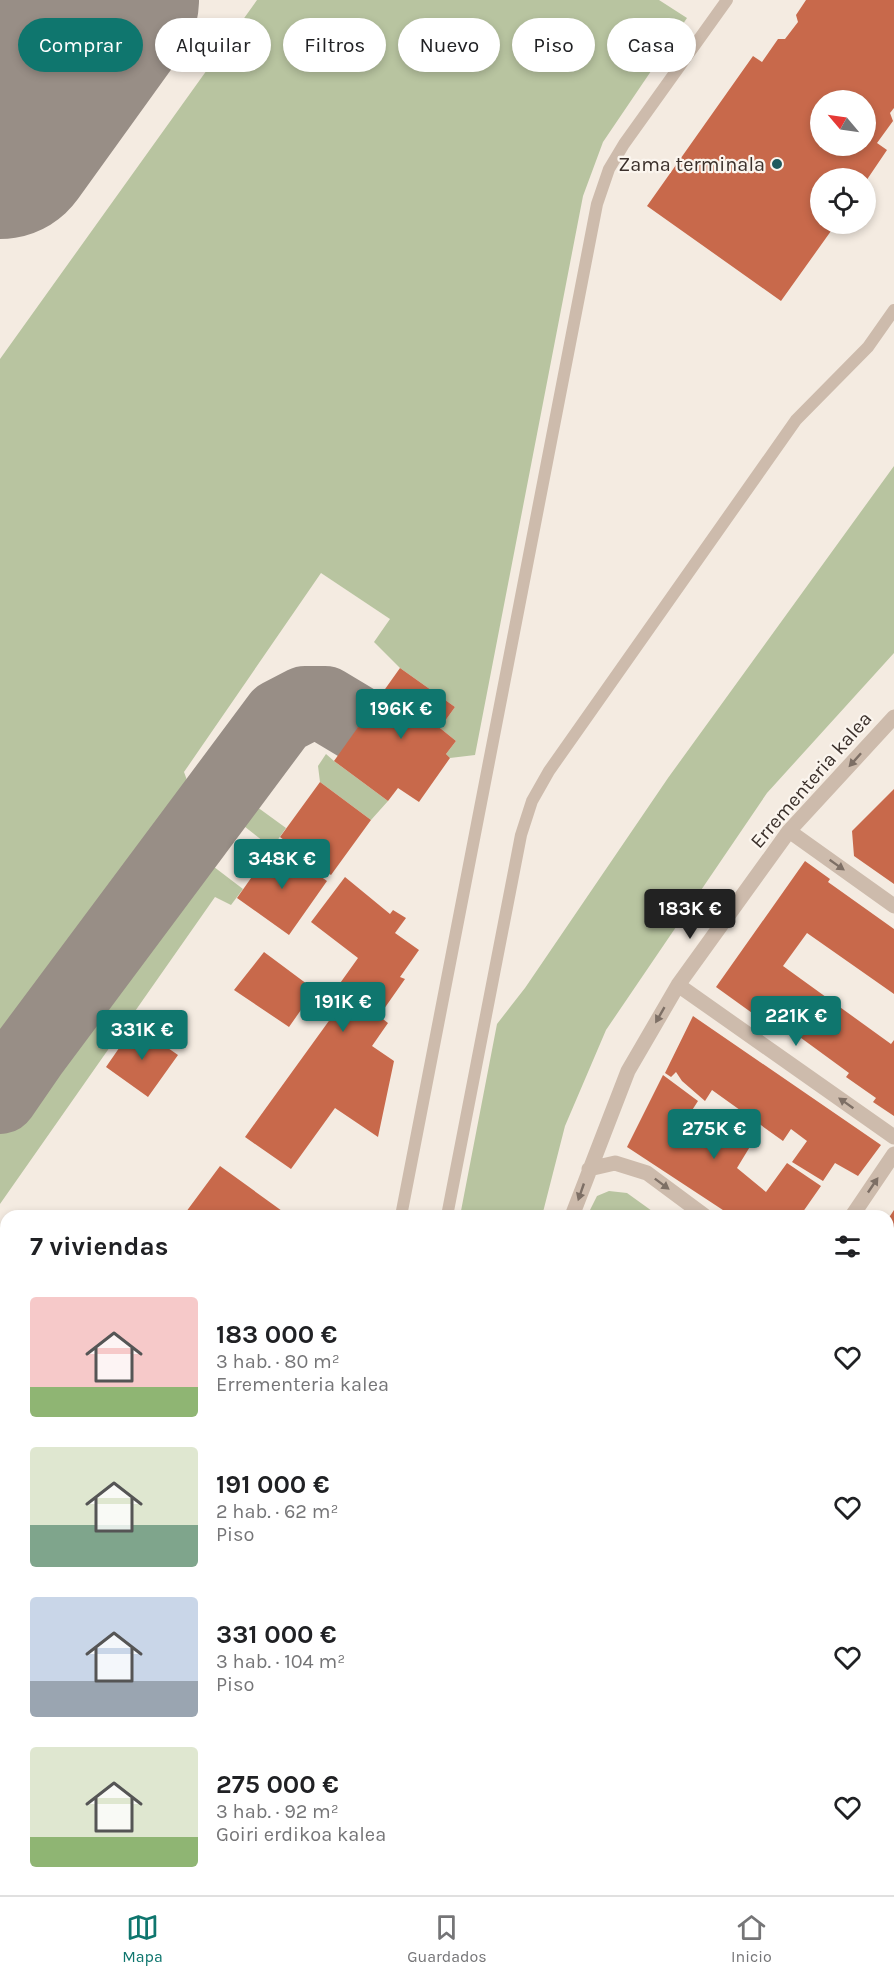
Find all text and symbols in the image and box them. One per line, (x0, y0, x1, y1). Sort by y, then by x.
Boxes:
chip: Comprar (18, 18, 143, 72)
chip: Alquilar (155, 18, 271, 72)
chip: Filtros (283, 18, 386, 72)
chip: Nuevo (398, 18, 500, 72)
chip: Piso (512, 18, 595, 72)
chip: Casa (607, 18, 696, 72)
north arrow (810, 90, 876, 156)
map controls (810, 90, 876, 234)
place label: Zama terminala (618, 153, 765, 176)
marker: Zama terminala (770, 157, 784, 171)
button: locate (810, 168, 876, 234)
pin: 196K € (352, 689, 450, 740)
text: 196K € (370, 697, 432, 720)
street label: Errementeria kalea (746, 707, 876, 853)
one-way arrow (848, 753, 862, 767)
pin: 348K € (233, 839, 331, 890)
text: 348K € (248, 847, 316, 870)
one-way arrow (828, 859, 844, 871)
pin: 183K € (641, 889, 739, 940)
text: 183K € (658, 897, 722, 920)
pin: 191K € (294, 982, 392, 1033)
text: 191K € (314, 990, 372, 1013)
pin: 221K € (747, 996, 845, 1047)
text: 221K € (765, 1004, 827, 1027)
one-way arrow (655, 1007, 666, 1023)
pin: 331K € (93, 1010, 191, 1061)
text: 331K € (111, 1018, 173, 1041)
one-way arrow (839, 1097, 855, 1109)
pin: 275K € (665, 1109, 763, 1160)
text: 275K € (682, 1117, 746, 1140)
one-way arrow (655, 1178, 670, 1190)
one-way arrow (867, 1178, 879, 1194)
one-way arrow (575, 1183, 585, 1201)
icon: filters (831, 1230, 864, 1263)
text: 7 viviendas (30, 1231, 168, 1262)
text: 183 000 € (216, 1319, 337, 1350)
icon: home (78, 1321, 150, 1393)
icon: heart (831, 1341, 864, 1374)
text: 3 hab. · 80 m² (216, 1350, 340, 1373)
text: Errementeria kalea (216, 1373, 389, 1396)
text: 191 000 € (216, 1469, 329, 1500)
icon: home (78, 1471, 150, 1543)
icon: heart (831, 1491, 864, 1524)
text: 2 hab. · 62 m² (216, 1500, 338, 1523)
text: Piso (216, 1523, 254, 1546)
text: 331 000 € (216, 1619, 337, 1650)
icon: home (78, 1621, 150, 1693)
icon: heart (831, 1641, 864, 1674)
text: 3 hab. · 104 m² (216, 1650, 345, 1673)
text: Piso (216, 1673, 254, 1696)
text: 275 000 € (216, 1769, 339, 1800)
icon: home (78, 1771, 150, 1843)
icon: heart (831, 1791, 864, 1824)
text: 3 hab. · 92 m² (216, 1800, 339, 1823)
text: Goiri erdikoa kalea (216, 1823, 386, 1846)
tab: Mapa (122, 1911, 163, 1966)
tab: Guardados (407, 1911, 487, 1966)
tab: Inicio (731, 1911, 772, 1966)

